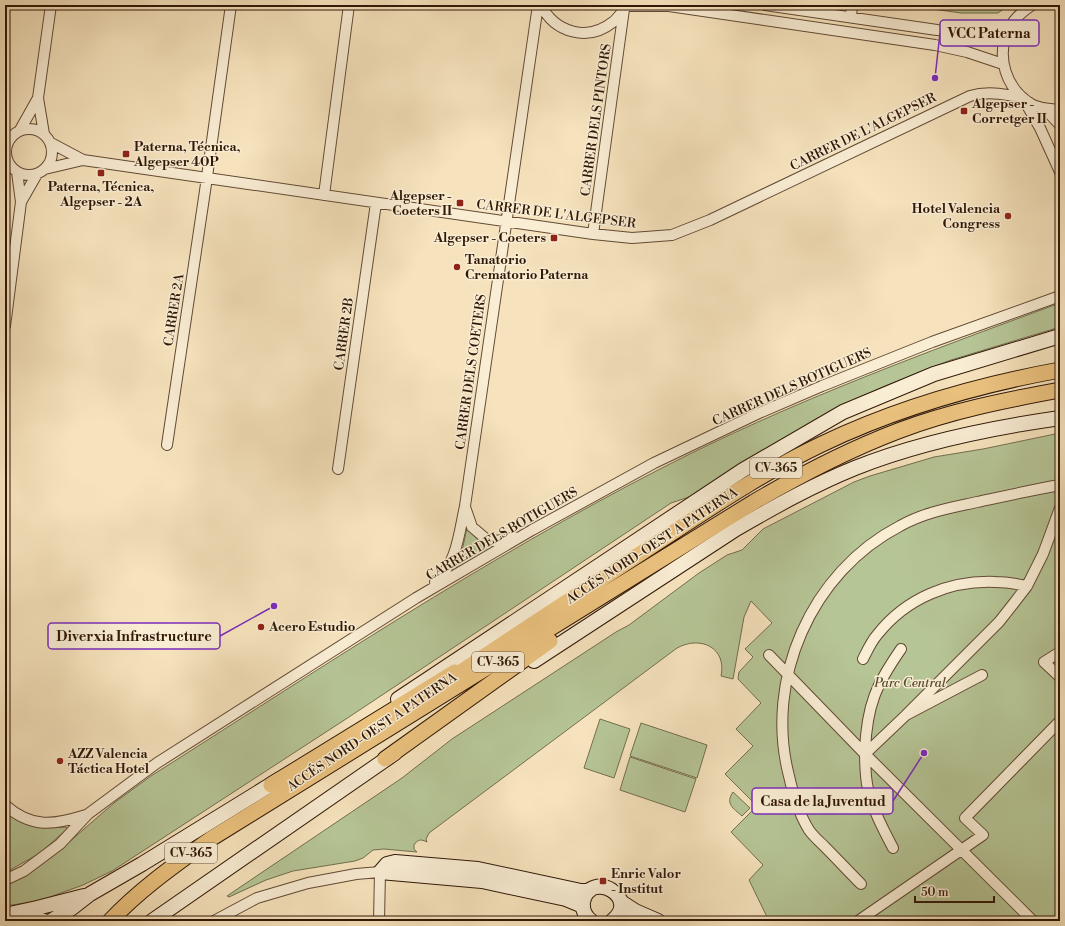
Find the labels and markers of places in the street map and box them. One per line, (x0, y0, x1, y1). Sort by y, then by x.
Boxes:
callout: VCC Paterna (940, 20, 1039, 46)
place label: Algepser - Corretger II (971, 96, 1047, 127)
marker: Algepser - Corretger II (959, 106, 969, 116)
place label: Paterna, Técnica, Algepser 40P (133, 139, 241, 170)
marker: Paterna, Técnica, Algepser 40P (121, 149, 131, 159)
marker: Paterna, Técnica, Algepser - 2A (96, 168, 106, 178)
place label: Paterna, Técnica, Algepser - 2A (48, 179, 154, 210)
place label: Algepser - Coeters II (388, 188, 452, 219)
marker: Algepser - Coeters II (455, 198, 465, 208)
place label: Hotel Valencia Congress (912, 201, 1001, 232)
marker: Hotel Valencia Congress (1003, 211, 1013, 221)
place label: Algepser - Coeters (433, 230, 546, 246)
marker: Algepser - Coeters (549, 233, 559, 243)
place label: Tanatorio Crematorio Paterna (465, 252, 589, 283)
marker: Tanatorio Crematorio Paterna (452, 262, 462, 272)
place label: Acero Estudio (268, 619, 356, 635)
marker: Acero Estudio (256, 622, 266, 632)
callout: Diverxia Infrastructure (48, 623, 220, 649)
place label: AZZ Valencia Táctica Hotel (67, 746, 150, 777)
marker: AZZ Valencia Táctica Hotel (55, 756, 65, 766)
callout: Casa de la Juventud (752, 788, 893, 814)
place label: Enric Valor - Institut (611, 866, 681, 897)
marker: Enric Valor - Institut (598, 876, 608, 886)

